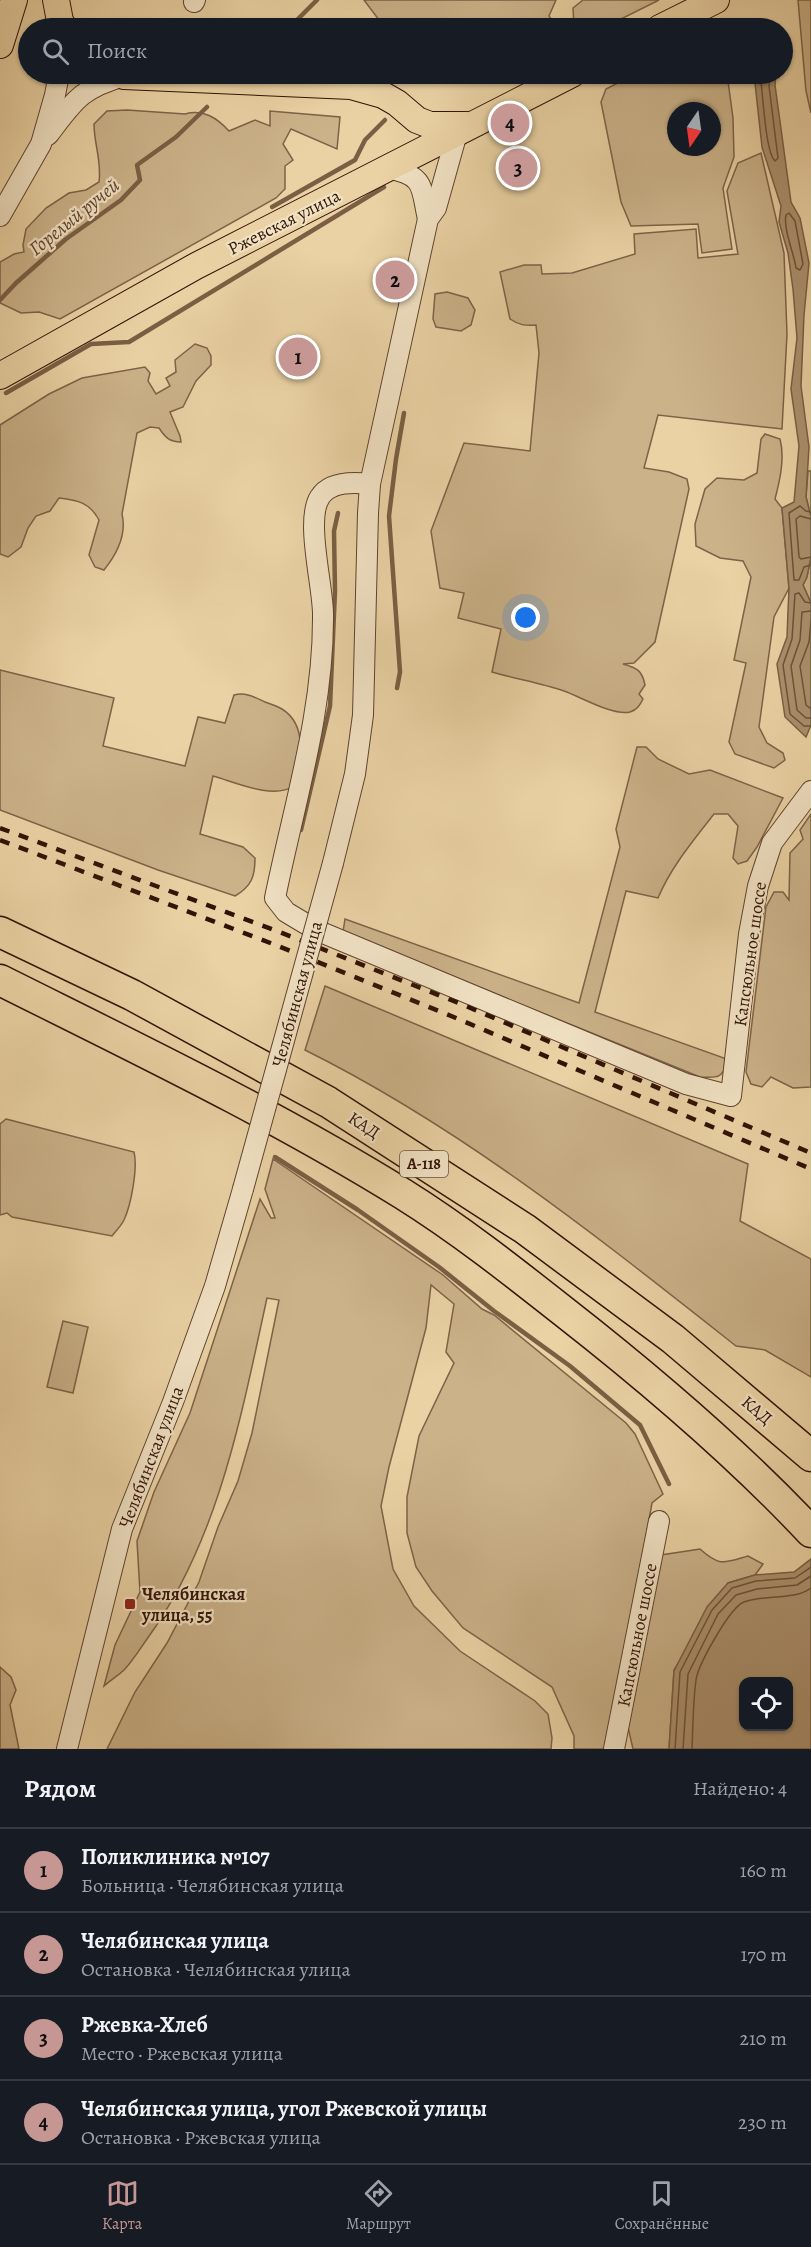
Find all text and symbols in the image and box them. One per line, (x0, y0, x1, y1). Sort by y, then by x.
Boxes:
search box (18, 18, 793, 84)
icon: search (39, 35, 72, 68)
text: Поиск (87, 36, 147, 66)
pin: 4 (490, 100, 530, 146)
north arrow (667, 102, 721, 156)
pin: 3 (498, 146, 538, 190)
water label: Горелый ручей (23, 172, 125, 262)
street label: Ржевская улица (224, 183, 345, 261)
pin: 2 (376, 258, 414, 302)
pin: 1 (278, 334, 318, 380)
your location (511, 603, 540, 632)
street label: Капсюльное шоссе (728, 880, 772, 1028)
street label: Челябинская улица (266, 918, 328, 1070)
street label: КАД (343, 1106, 385, 1144)
road number: А-118 (400, 1151, 448, 1177)
street label: Челябинская улица (113, 1382, 189, 1531)
street label: КАД (736, 1390, 778, 1430)
street label: Капсюльное шоссе (611, 1561, 663, 1709)
place label: Челябинская улица, 55 (141, 1582, 245, 1627)
marker: Челябинская улица, 55 (123, 1597, 137, 1611)
map controls (739, 1677, 793, 1731)
button: locate (739, 1677, 793, 1731)
text: Рядом (24, 1771, 96, 1806)
text: Найдено: 4 (693, 1775, 787, 1802)
text: Поликлиника №107 (81, 1842, 270, 1872)
text: 1 (40, 1857, 47, 1884)
text: 160 m (740, 1857, 787, 1884)
text: Больница · Челябинская улица (81, 1872, 344, 1899)
text: Челябинская улица (81, 1926, 269, 1956)
text: 2 (39, 1941, 48, 1968)
text: 170 m (741, 1941, 787, 1968)
text: Остановка · Челябинская улица (81, 1956, 351, 1983)
text: Ржевка-Хлеб (81, 2010, 208, 2040)
text: 3 (39, 2025, 48, 2052)
text: 210 m (739, 2025, 787, 2052)
text: Место · Ржевская улица (81, 2040, 283, 2067)
text: Челябинская улица, угол Ржевской улицы (81, 2094, 487, 2124)
text: 4 (39, 2109, 48, 2136)
text: 230 m (738, 2109, 787, 2136)
text: Остановка · Ржевская улица (81, 2124, 321, 2151)
tab: Карта (102, 2177, 142, 2235)
tab: Маршрут (346, 2177, 411, 2235)
tab: Сохранённые (615, 2177, 709, 2235)

